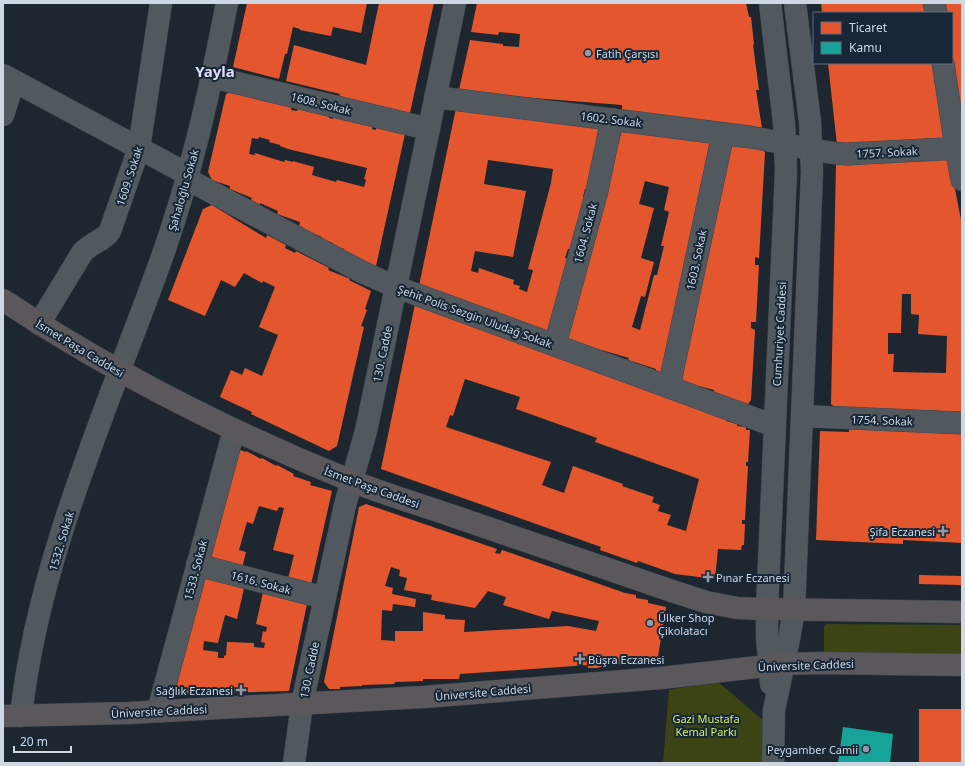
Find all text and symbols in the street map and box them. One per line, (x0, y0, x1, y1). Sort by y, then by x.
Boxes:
legend (813, 12, 953, 64)
text: Ticaret (849, 19, 888, 36)
text: Kamu (849, 39, 882, 56)
place label: Fatih Çarşısı (596, 46, 658, 61)
marker: Fatih Çarşısı (583, 48, 593, 58)
district label: Yayla (195, 61, 235, 81)
street label: 1608. Sokak (289, 88, 353, 118)
street label: 1602. Sokak (580, 108, 643, 130)
street label: 1757. Sokak (856, 143, 918, 161)
street label: 1609. Sokak (112, 144, 146, 208)
street label: Şahaloğlu Sokak (164, 147, 202, 233)
street label: 1604. Sokak (570, 201, 600, 265)
street label: 1603. Sokak (682, 228, 710, 292)
street label: Şehit Polis Sezgin Uludağ Sokak (396, 281, 554, 351)
street label: Cumhuriyet Caddesi (769, 281, 789, 387)
street label: İsmet Paşa Caddesi (33, 316, 127, 380)
street label: 130. Cadde (369, 324, 395, 384)
street label: 1754. Sokak (851, 411, 913, 429)
street label: İsmet Paşa Caddesi (322, 463, 422, 511)
street label: 1532. Sokak (45, 509, 77, 573)
place label: Şifa Eczanesi (869, 524, 935, 539)
marker: Şifa Eczanesi (938, 526, 948, 536)
street label: 1533. Sokak (180, 538, 210, 602)
street label: 1616. Sokak (229, 567, 293, 597)
place label: Pınar Eczanesi (716, 570, 790, 585)
marker: Pınar Eczanesi (703, 572, 713, 582)
place label: Ülker Shop Çikolatacı (658, 610, 715, 638)
marker: Ülker Shop Çikolatacı (645, 618, 655, 628)
street label: 130. Cadde (296, 640, 322, 700)
place label: Büşra Eczanesi (588, 652, 664, 667)
marker: Büşra Eczanesi (575, 654, 585, 664)
street label: Üniversite Caddesi (758, 656, 854, 674)
street label: Üniversite Caddesi (434, 680, 532, 704)
place label: Sağlık Eczanesi (156, 683, 233, 698)
marker: Sağlık Eczanesi (236, 685, 246, 695)
street label: Üniversite Caddesi (111, 701, 207, 721)
park label: Gazi Mustafa Kemal Parkı (672, 711, 740, 739)
scale bar (14, 728, 71, 754)
text: 20 m (20, 733, 48, 750)
place label: Peygamber Camii (767, 742, 858, 757)
marker: Peygamber Camii (861, 744, 871, 754)

